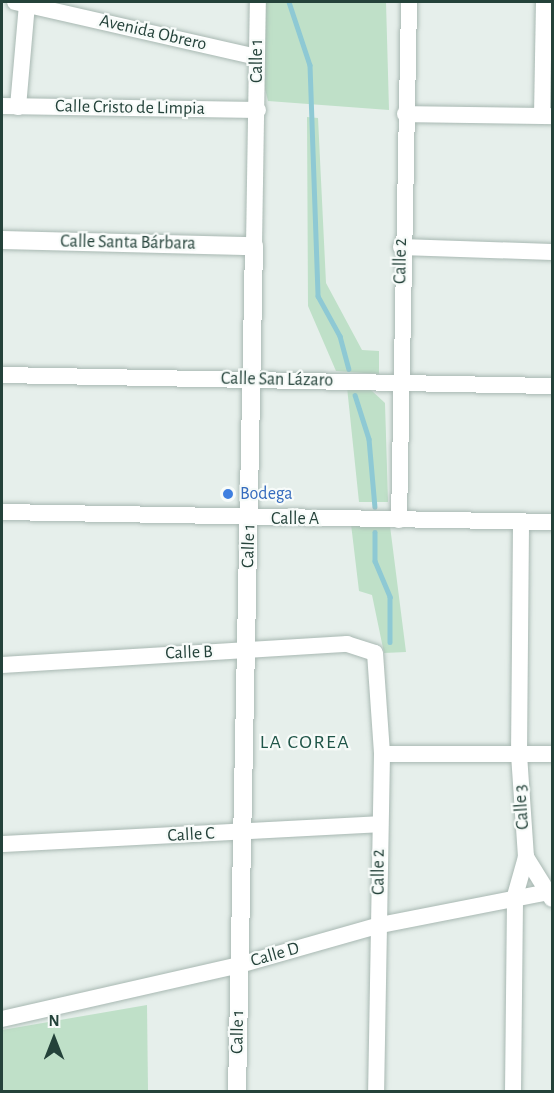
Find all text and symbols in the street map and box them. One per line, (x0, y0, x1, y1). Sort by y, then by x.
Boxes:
street label: Avenida Obrero (97, 10, 209, 56)
street label: Calle 1 (246, 39, 268, 83)
street label: Calle Cristo de Limpia (55, 96, 205, 120)
street label: Calle Santa Bárbara (60, 231, 196, 255)
street label: Calle 2 (390, 238, 412, 284)
street label: Calle San Lázaro (221, 368, 333, 392)
place label: Bodega (240, 483, 293, 505)
marker: Bodega (221, 487, 235, 501)
street label: Calle A (271, 508, 319, 530)
street label: Calle 1 (237, 524, 261, 568)
street label: Calle B (165, 641, 213, 665)
district label: LA COREA (260, 730, 350, 754)
street label: Calle 3 (510, 784, 534, 830)
street label: Calle C (167, 823, 215, 847)
street label: Calle 2 (368, 849, 390, 895)
street label: Calle D (248, 938, 302, 972)
north arrow (24, 1009, 84, 1069)
street label: Calle 1 (227, 1010, 249, 1054)
text: N (48, 1013, 60, 1029)

